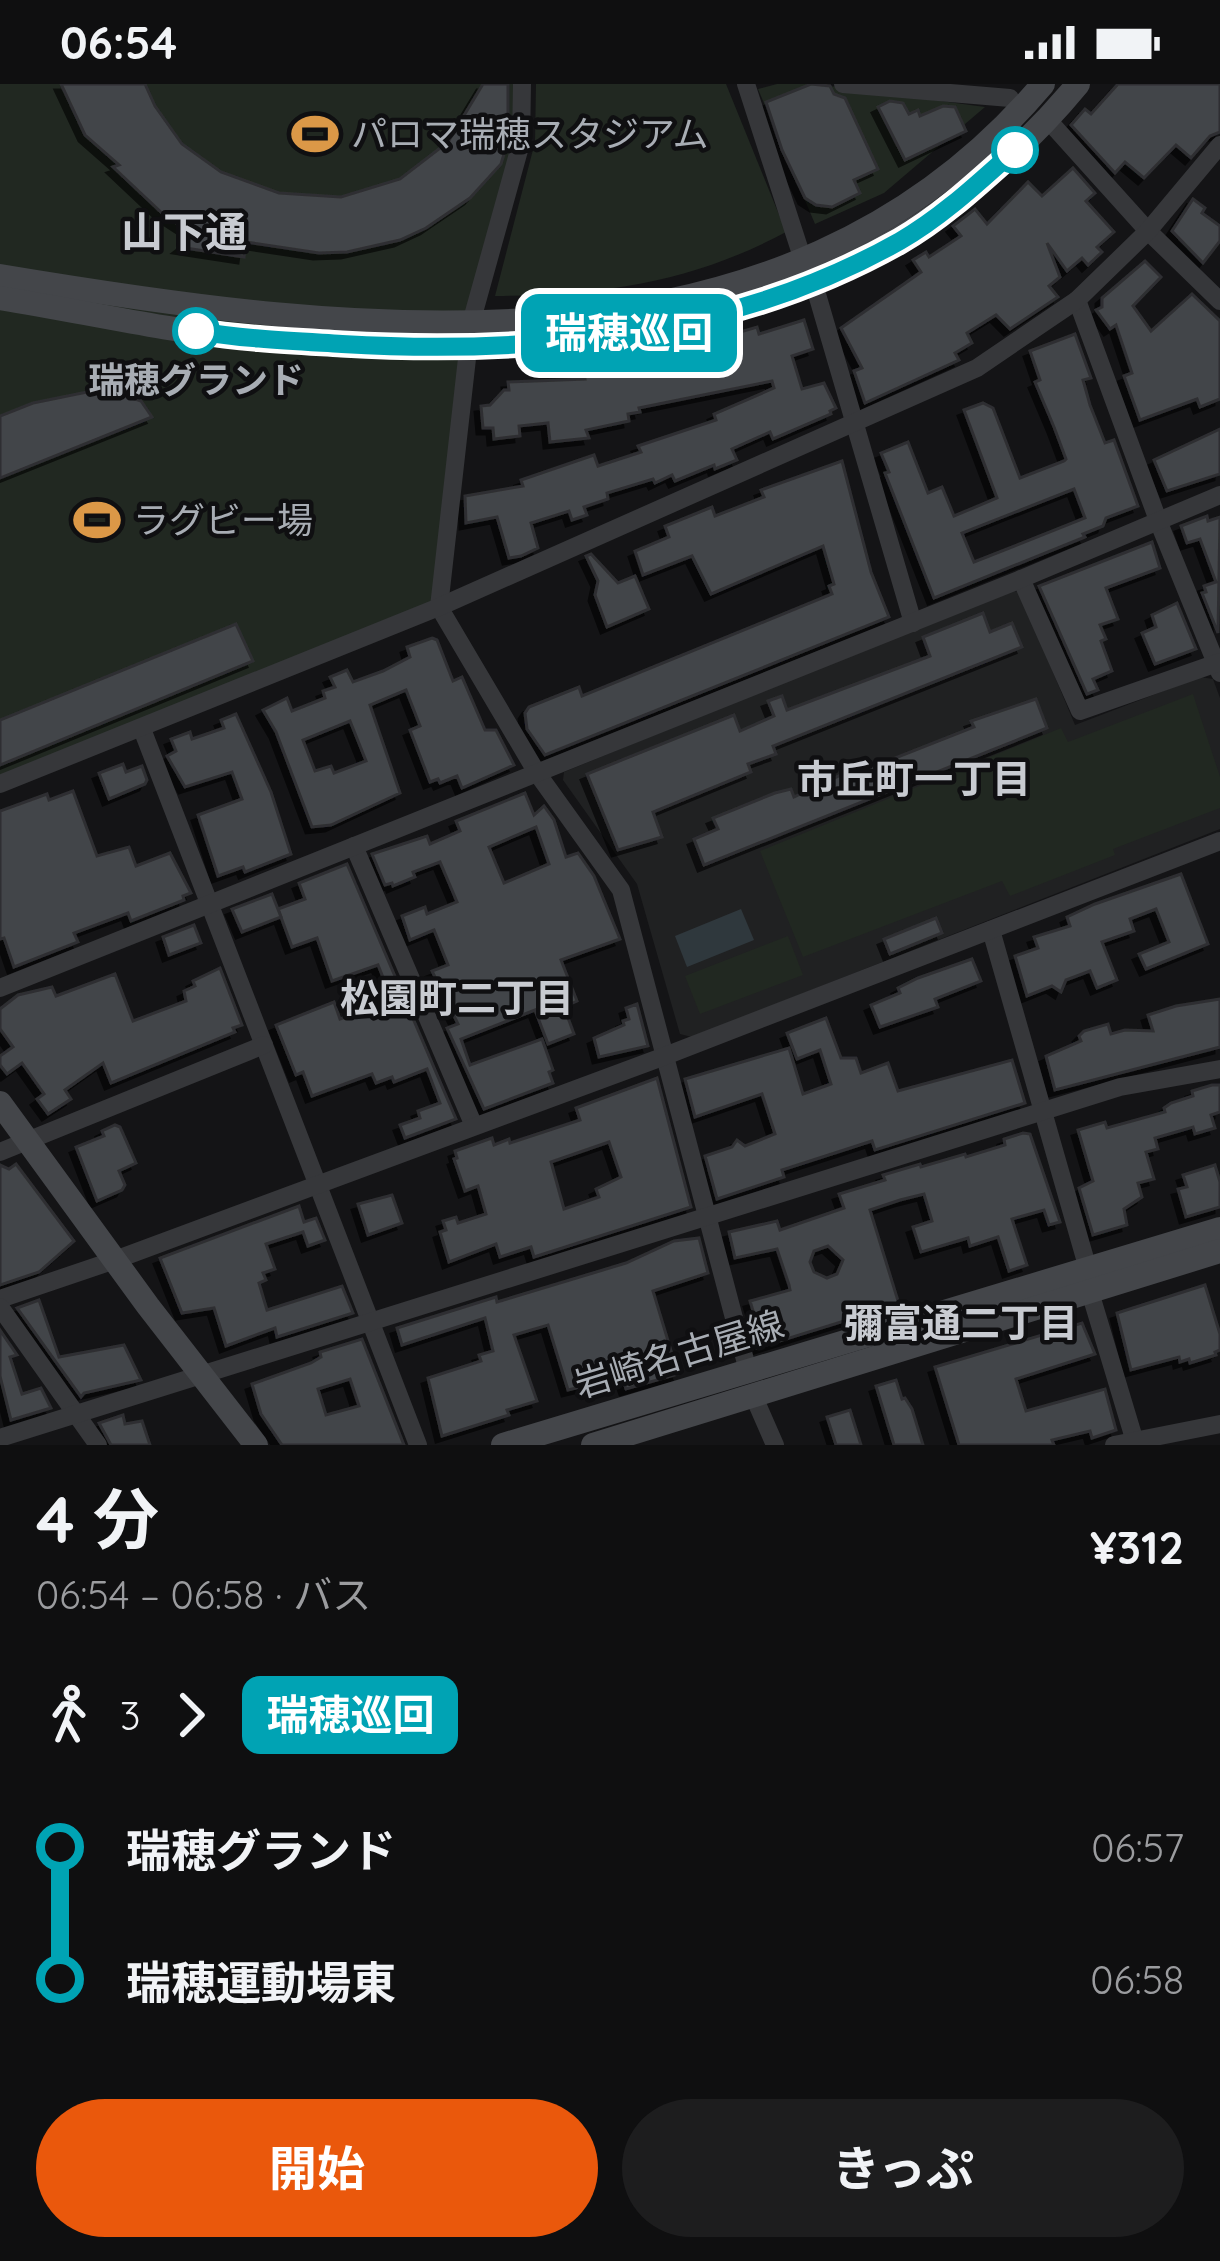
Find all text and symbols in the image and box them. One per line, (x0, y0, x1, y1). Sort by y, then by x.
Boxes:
text: 06:54 (60, 14, 177, 70)
sports icon: パロマ瑞穂スタジアム (290, 109, 340, 159)
place label: パロマ瑞穂スタジアム (351, 111, 708, 156)
unlabelled marker (993, 128, 1037, 172)
district label: 山下通 (121, 205, 247, 258)
line badge: 瑞穂巡回 (545, 294, 713, 372)
text: 瑞穂巡回 (545, 306, 713, 359)
marker: 瑞穂グランド (174, 309, 218, 353)
place label: 瑞穂グランド (88, 357, 304, 402)
sports icon: ラグビー場 (72, 495, 122, 545)
place label: ラグビー場 (133, 497, 313, 542)
district label: 市丘町一丁目 (797, 754, 1031, 803)
district label: 松園町二丁目 (340, 973, 574, 1022)
district label: 彌富通二丁目 (844, 1298, 1078, 1347)
street label: 岩崎名古屋線 (569, 1300, 789, 1407)
text: 4 分 (36, 1477, 159, 1560)
text: ¥312 (1090, 1519, 1184, 1575)
text: 06:54 – 06:58 · バス (36, 1570, 371, 1619)
icon: walk (36, 1682, 102, 1748)
icon: forward (158, 1682, 224, 1748)
text: 瑞穂巡回 (266, 1688, 434, 1741)
text: 3 (120, 1691, 140, 1740)
text: 瑞穂グランド (126, 1822, 396, 1878)
text: 06:57 (1091, 1823, 1184, 1872)
text: 瑞穂運動場東 (126, 1954, 396, 2010)
text: 06:58 (1090, 1955, 1184, 2004)
button: 開始 (36, 2099, 598, 2237)
button: きっぷ (622, 2099, 1184, 2237)

